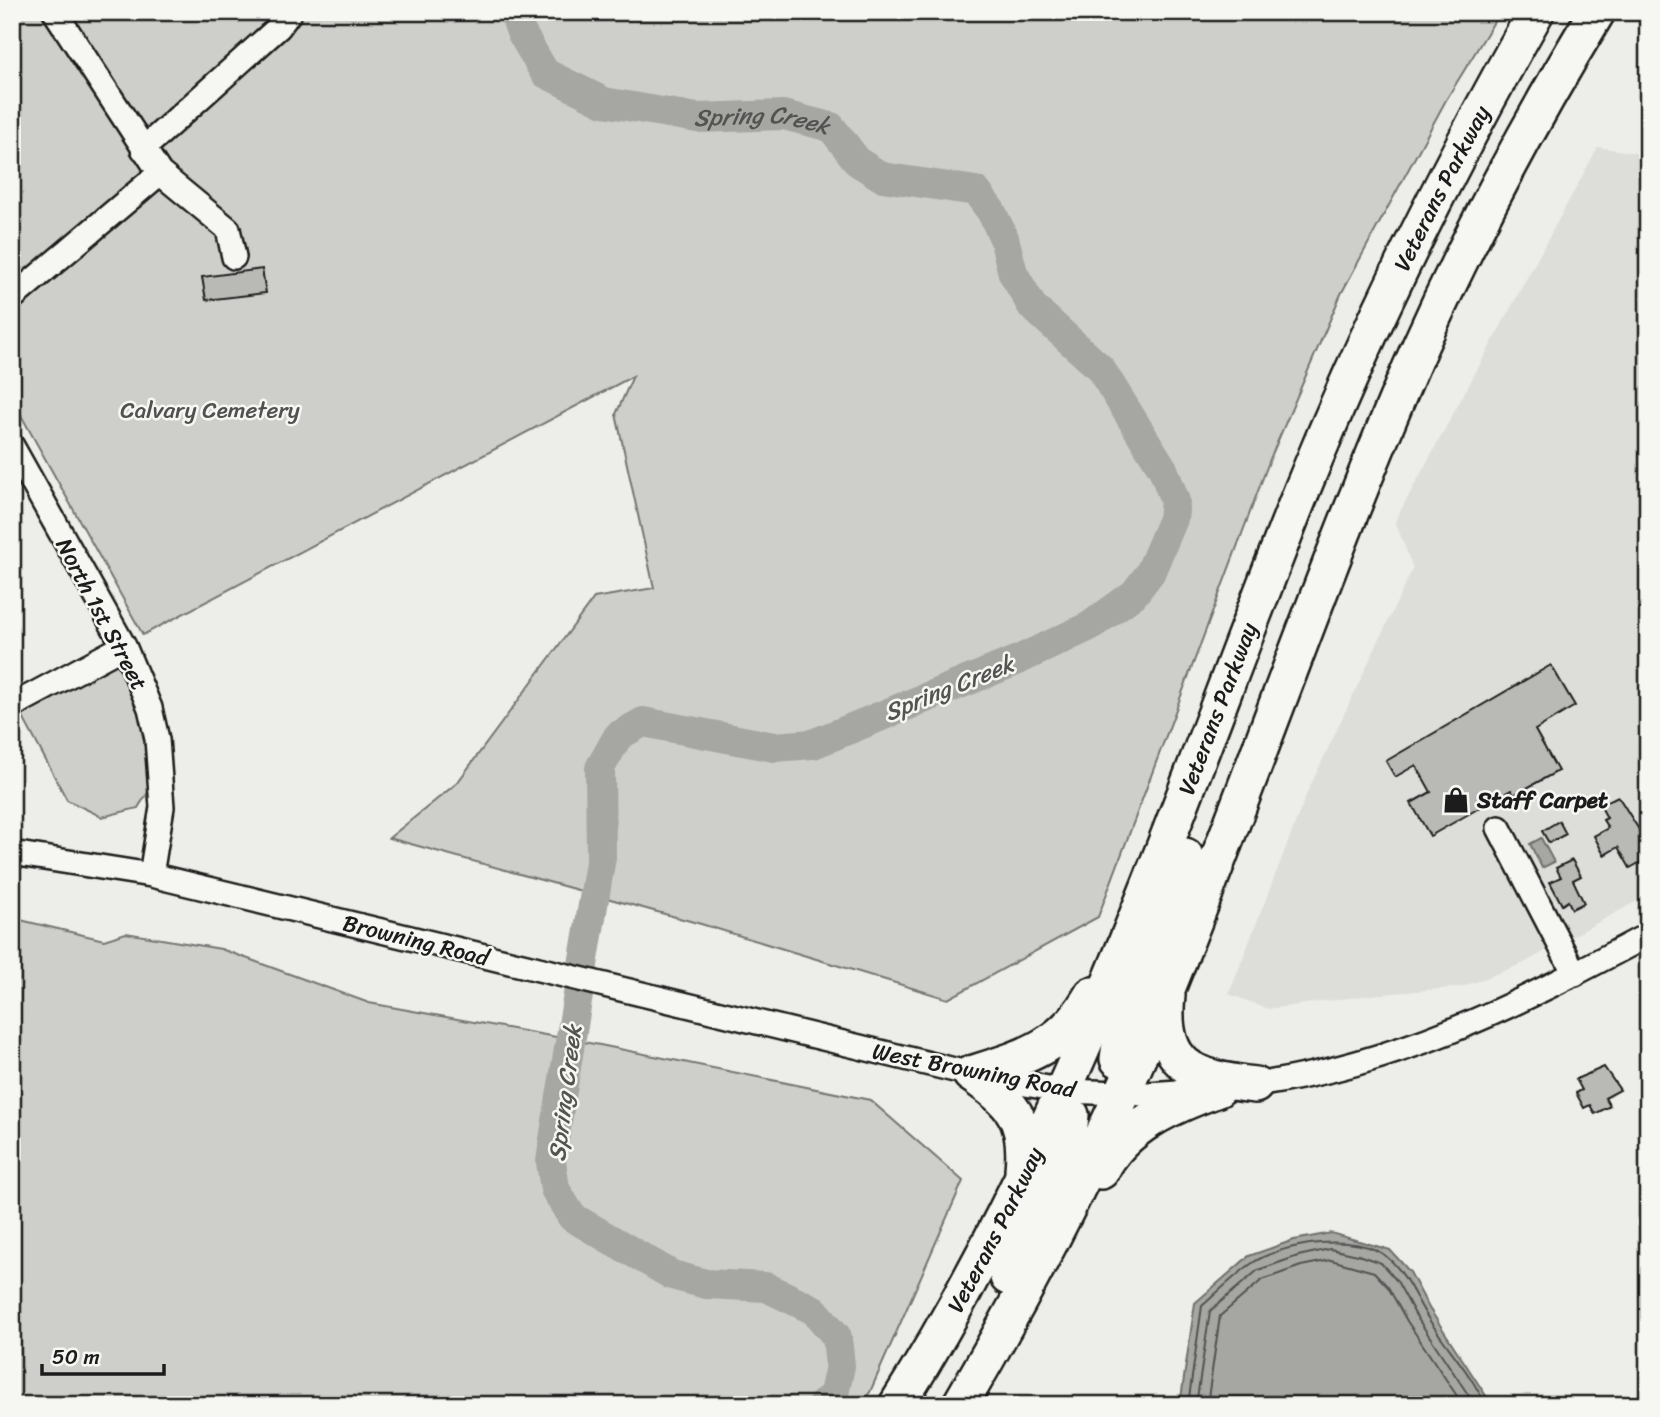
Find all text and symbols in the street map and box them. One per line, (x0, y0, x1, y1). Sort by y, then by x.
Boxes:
water label: Spring Creek (693, 94, 836, 147)
street label: Veterans Parkway (1382, 98, 1502, 278)
park label: Calvary Cemetery (120, 390, 300, 431)
street label: North 1st Street (44, 530, 159, 698)
street label: Veterans Parkway (1166, 616, 1270, 801)
water label: Spring Creek (878, 642, 1022, 733)
place label: Staff Carpet (1476, 780, 1608, 821)
shop icon: Staff Carpet (1441, 785, 1471, 815)
street label: Browning Road (338, 903, 495, 979)
water label: Spring Creek (536, 1021, 594, 1164)
street label: West Browning Road (869, 1031, 1081, 1111)
street label: Veterans Parkway (936, 1140, 1056, 1321)
scale bar (42, 1333, 164, 1377)
text: 50 m (52, 1338, 100, 1376)

